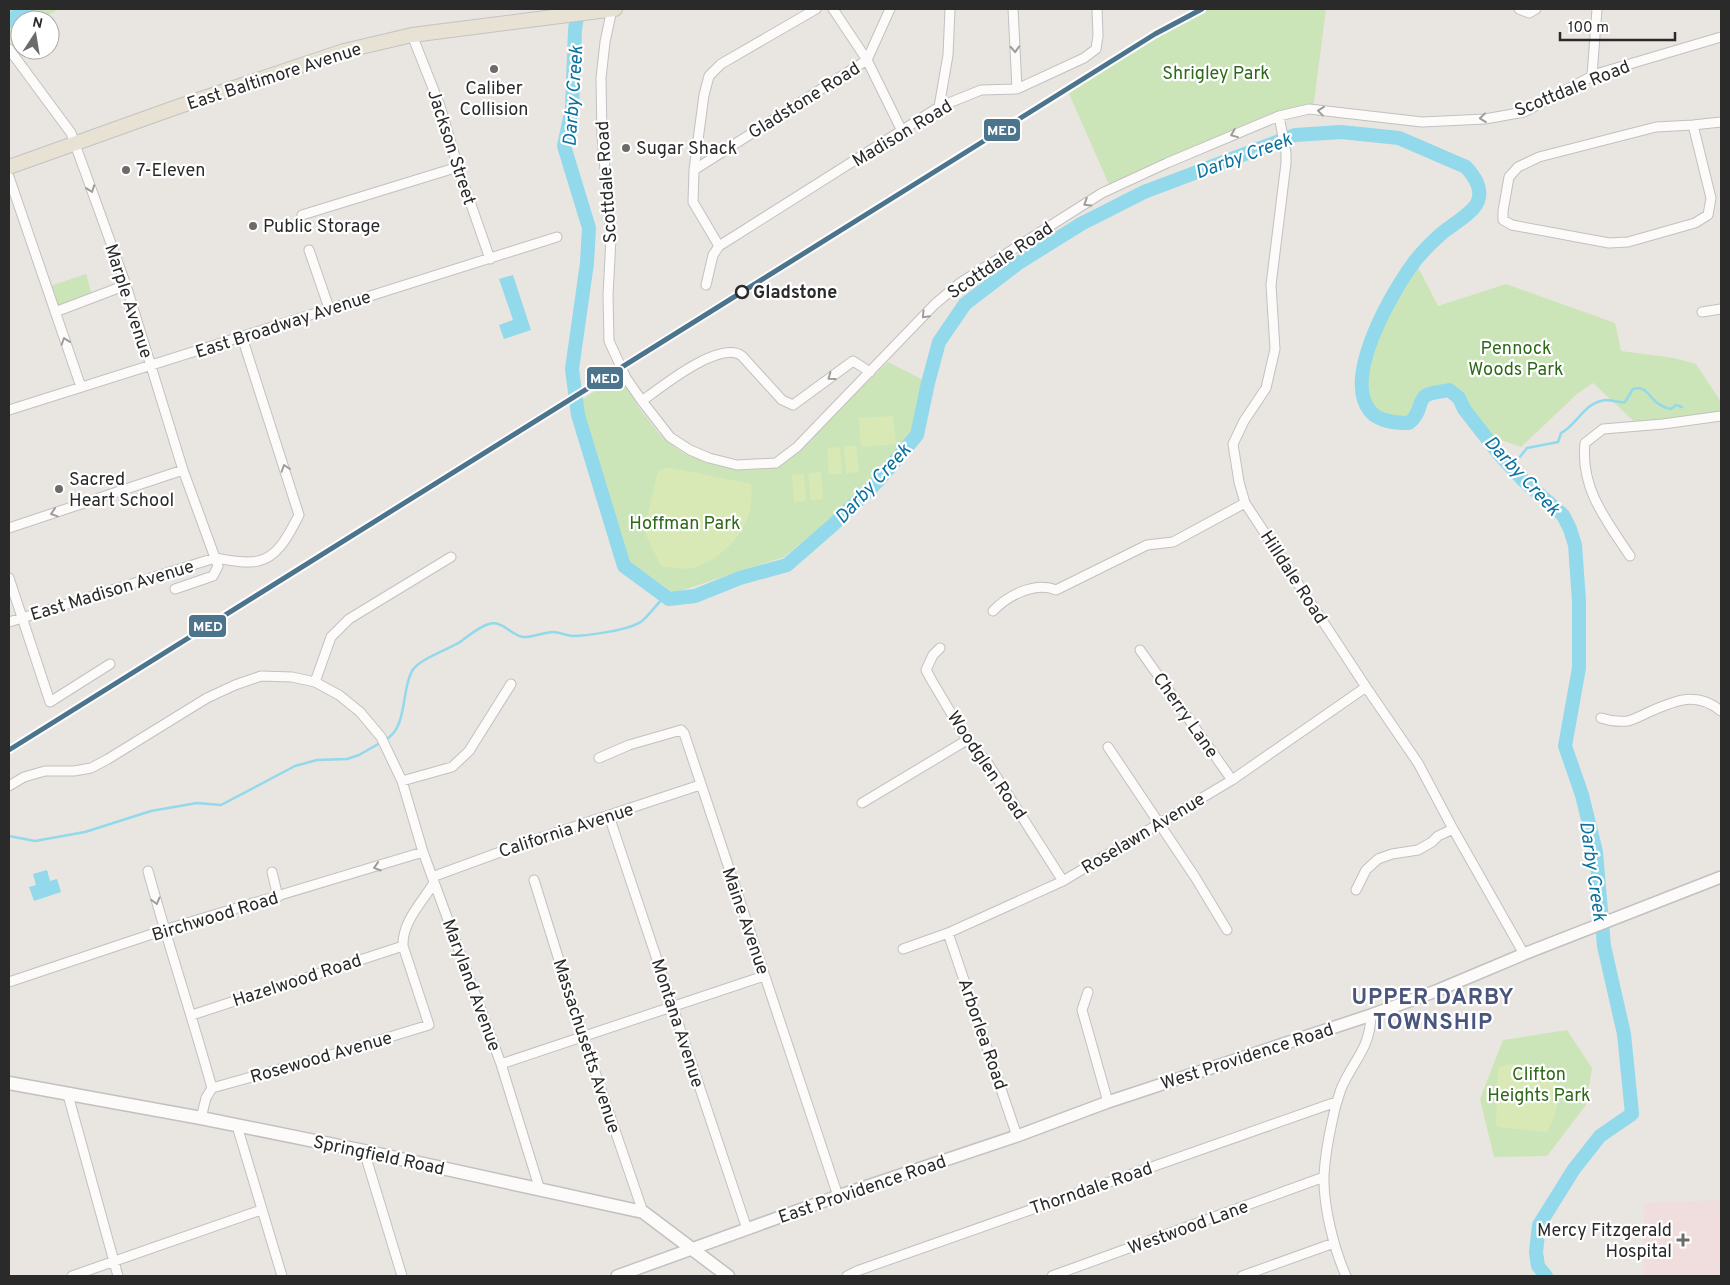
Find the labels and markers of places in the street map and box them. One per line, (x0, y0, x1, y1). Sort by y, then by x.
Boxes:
marker: Caliber Collision (488, 63, 500, 75)
place label: Caliber Collision (460, 78, 528, 122)
place label: Sugar Shack (636, 138, 737, 161)
marker: Sugar Shack (620, 142, 632, 154)
place label: 7-Eleven (136, 160, 205, 183)
marker: 7-Eleven (120, 164, 132, 176)
place label: Public Storage (263, 216, 380, 239)
marker: Public Storage (247, 220, 259, 232)
place label: Gladstone (753, 282, 837, 305)
marker: Gladstone (735, 285, 749, 299)
place label: Sacred Heart School (69, 469, 174, 513)
marker: Sacred Heart School (53, 483, 65, 495)
place label: Mercy Fitzgerald Hospital (1537, 1220, 1672, 1264)
marker: Mercy Fitzgerald Hospital (1676, 1233, 1690, 1247)

